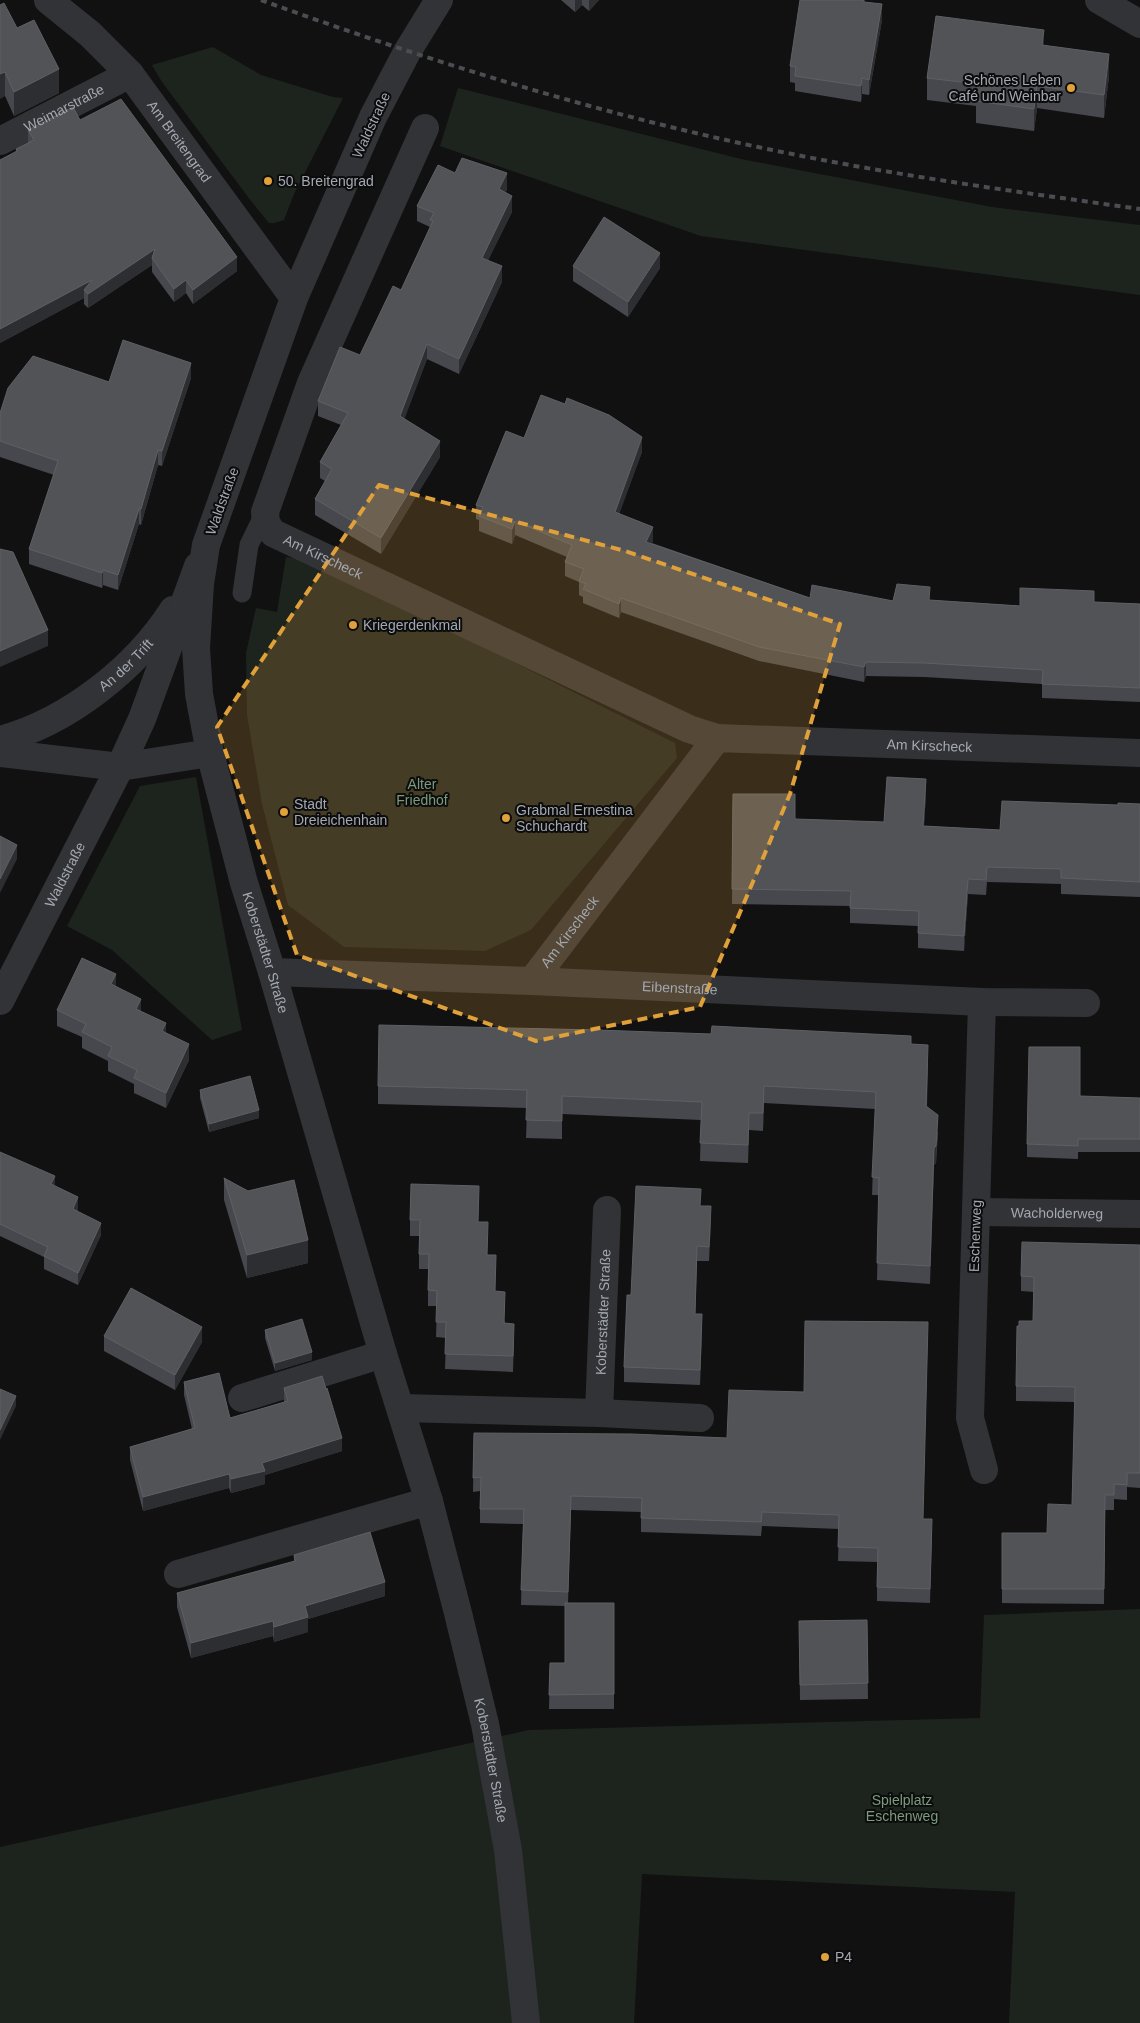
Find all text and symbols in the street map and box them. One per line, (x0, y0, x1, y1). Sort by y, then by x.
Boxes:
place label: Schönes Leben Café und Weinbar (948, 72, 1061, 104)
street label: Weimarstraße (21, 81, 107, 135)
marker: Schönes Leben Café und Weinbar (1065, 82, 1077, 94)
street label: Waldstraße (349, 89, 393, 161)
street label: Am Breitengrad (144, 97, 214, 185)
place label: 50. Breitengrad (278, 173, 374, 189)
marker: 50. Breitengrad (262, 175, 274, 187)
street label: Waldstraße (202, 465, 242, 537)
street label: Am Kirscheck (281, 531, 366, 583)
place label: Kriegerdenkmal (363, 617, 461, 633)
marker: Kriegerdenkmal (347, 619, 359, 631)
street label: An der Trift (95, 636, 156, 694)
street label: Am Kirscheck (886, 736, 974, 755)
park label: Alter Friedhof (396, 776, 448, 808)
place label: Stadt Dreieichenhain (294, 796, 387, 828)
place label: Grabmal Ernestina Schuchardt (516, 802, 633, 834)
marker: Stadt Dreieichenhain (278, 806, 290, 818)
marker: Grabmal Ernestina Schuchardt (500, 812, 512, 824)
street label: Waldstraße (41, 839, 88, 910)
street label: Koberstädter Straße (239, 890, 292, 1015)
street label: Am Kirscheck (537, 892, 602, 971)
street label: Eibenstraße (642, 978, 718, 998)
street label: Eschenweg (966, 1200, 984, 1272)
street label: Wacholderweg (1011, 1204, 1103, 1222)
street label: Koberstädter Straße (592, 1249, 613, 1375)
street label: Koberstädter Straße (471, 1697, 511, 1824)
park label: Spielplatz Eschenweg (866, 1792, 938, 1824)
place label: P4 (835, 1949, 852, 1965)
marker: P4 (819, 1951, 831, 1963)

